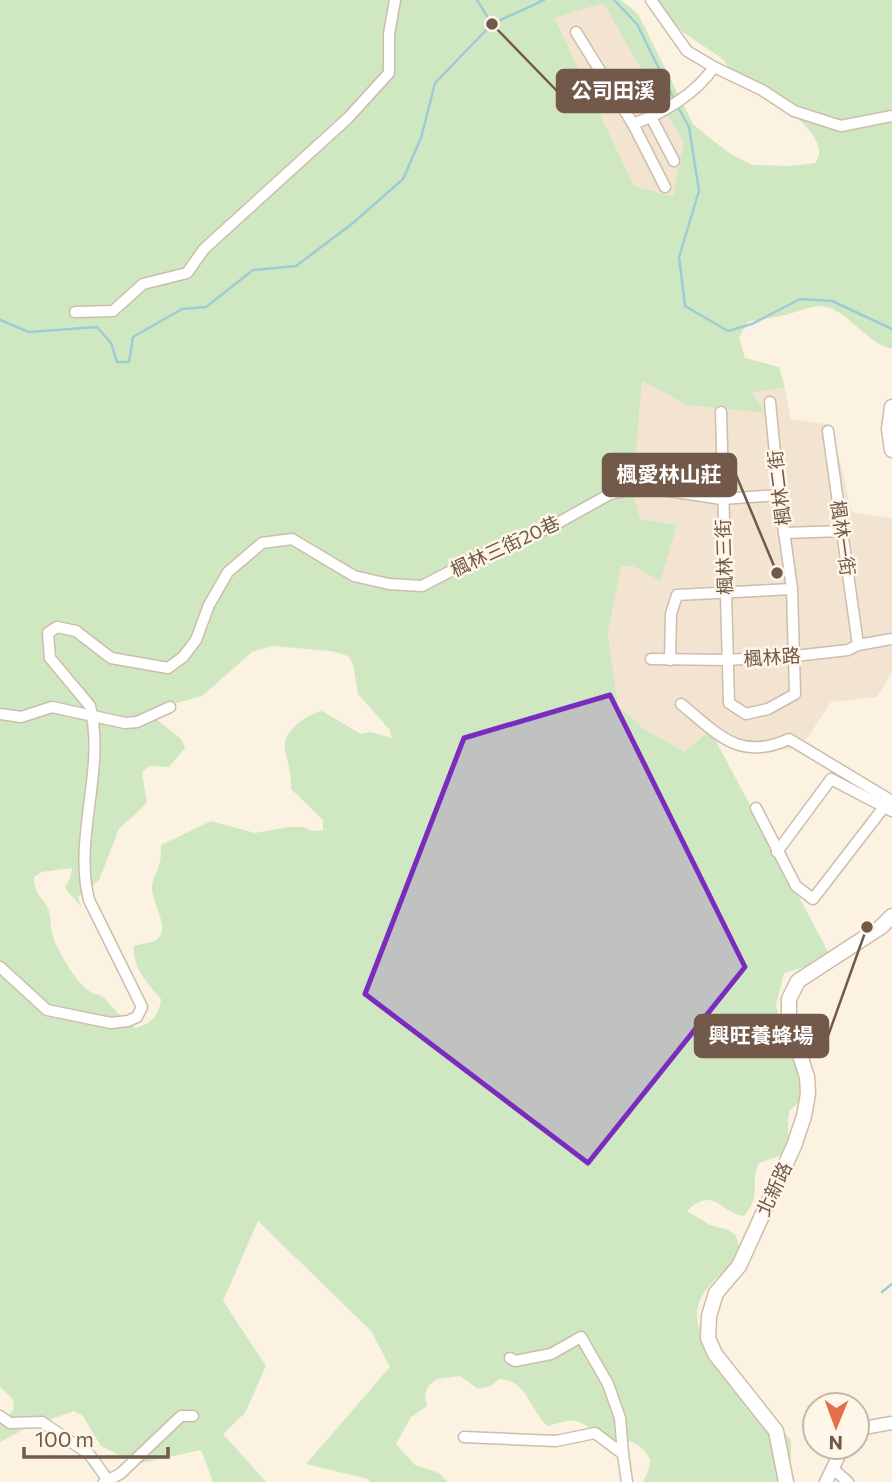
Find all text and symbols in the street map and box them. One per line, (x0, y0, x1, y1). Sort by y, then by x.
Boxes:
callout: 公司田溪 (557, 70, 669, 112)
text: 公司田溪 (571, 77, 655, 102)
street label: 楓林二街 (762, 449, 795, 527)
callout: 楓愛林山莊 (603, 454, 736, 496)
text: 楓愛林山莊 (617, 461, 722, 486)
street label: 楓林一街 (827, 499, 860, 577)
street label: 楓林三街20巷 (447, 510, 563, 581)
street label: 楓林三街 (711, 519, 736, 595)
street label: 楓林路 (743, 643, 801, 670)
callout: 興旺養蜂場 (695, 1015, 828, 1057)
text: 興旺養蜂場 (709, 1022, 814, 1047)
street label: 北新路 (751, 1158, 796, 1219)
north arrow (801, 1391, 871, 1461)
scale bar (24, 1416, 168, 1460)
text: 100 m (35, 1426, 94, 1451)
text: N (828, 1432, 843, 1455)

